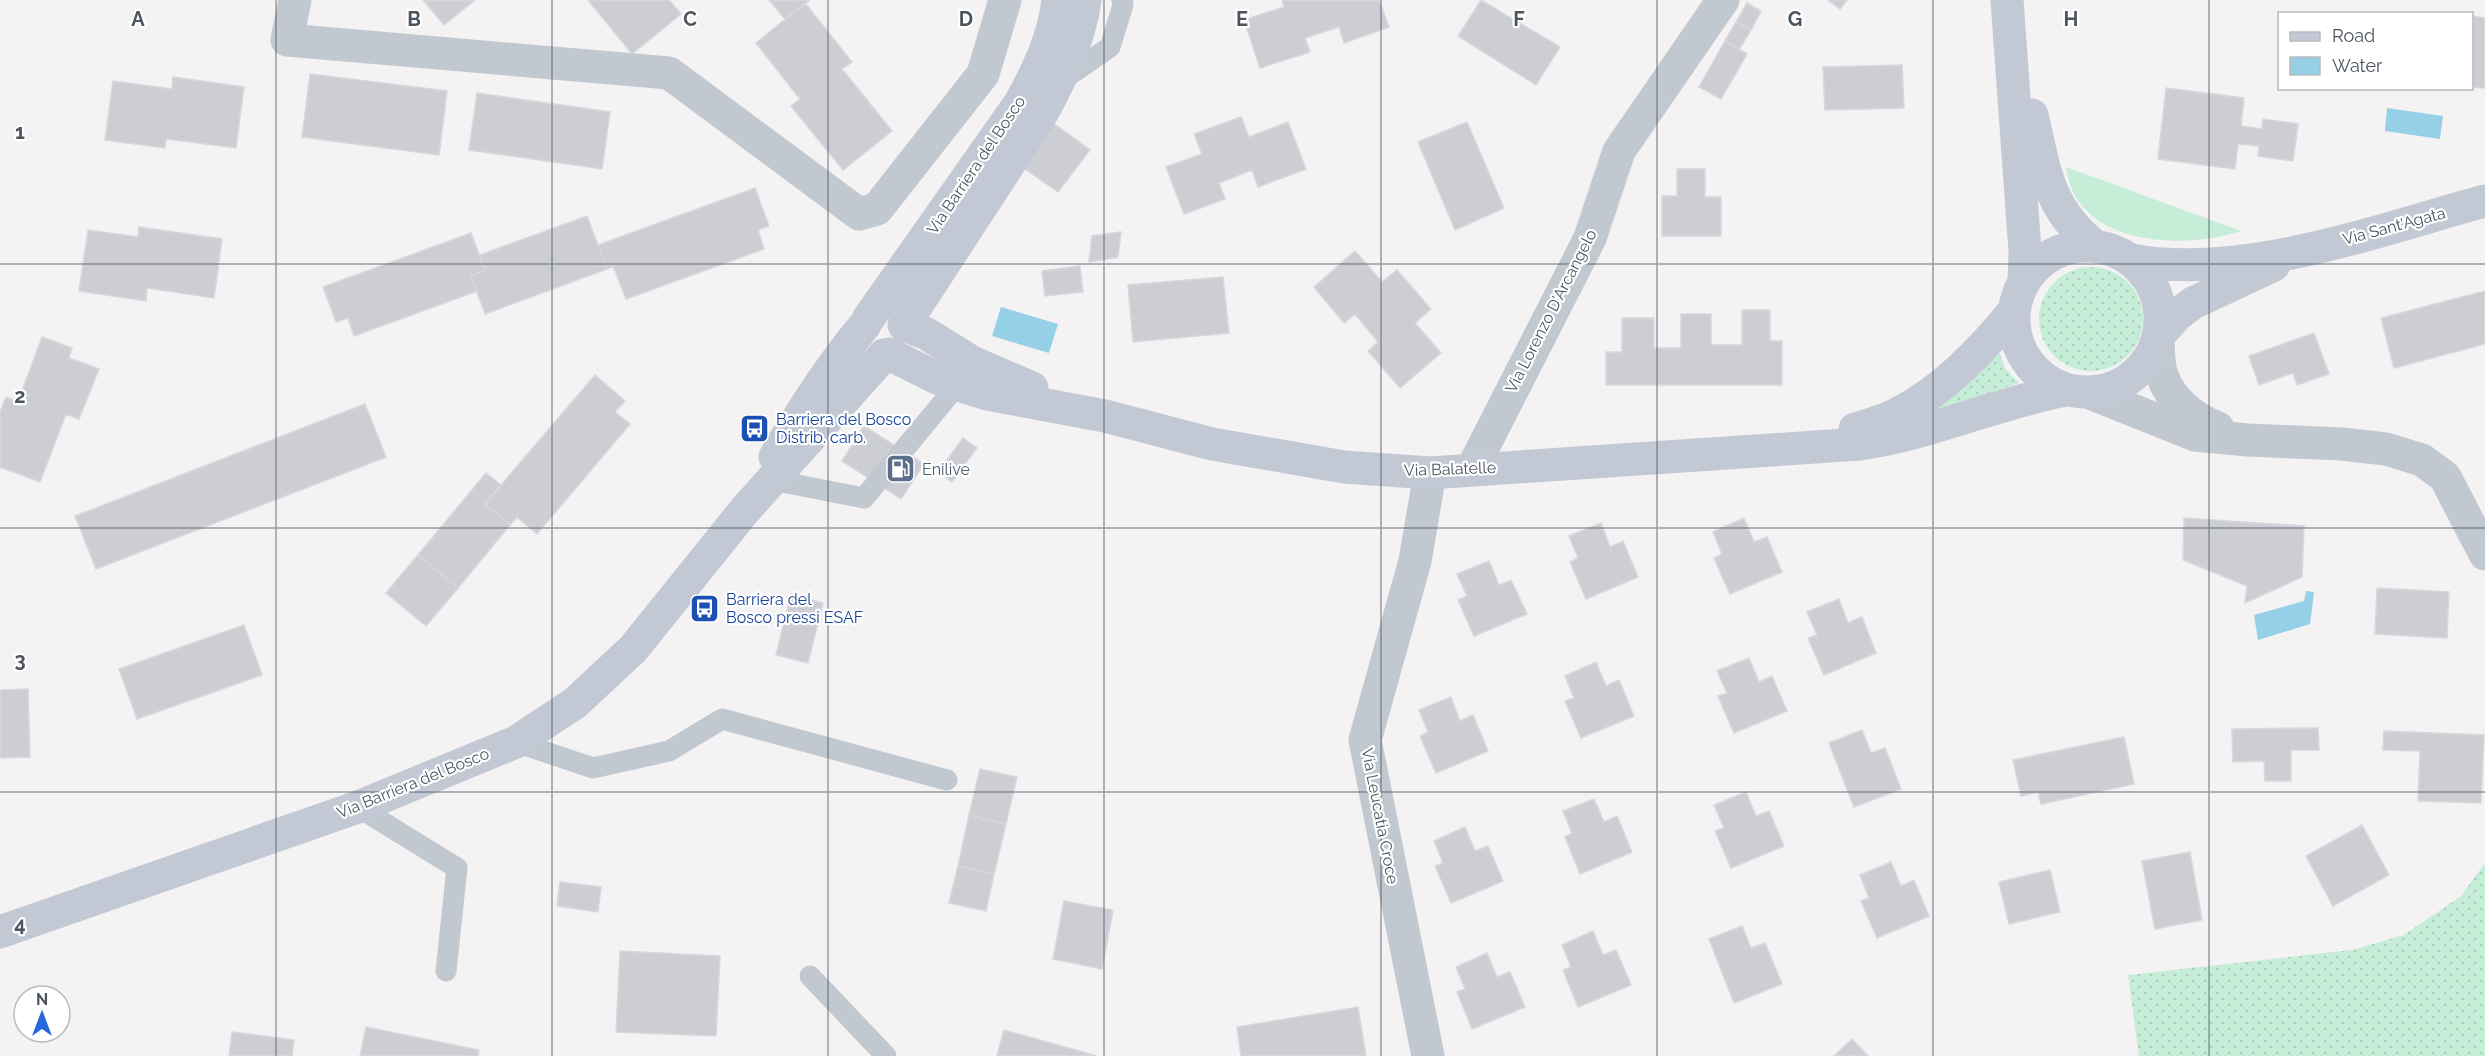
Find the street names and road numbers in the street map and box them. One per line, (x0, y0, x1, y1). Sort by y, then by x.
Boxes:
street label: Via Barriera del Bosco (923, 92, 1029, 238)
street label: Via Sant'Agata (2341, 203, 2447, 249)
street label: Via Lorenzo D'Arcangelo (1501, 226, 1601, 396)
street label: Via Balatelle (1404, 458, 1496, 480)
street label: Via Barriera del Bosco (334, 744, 492, 822)
street label: Via Leucatia Croce (1357, 746, 1403, 886)

